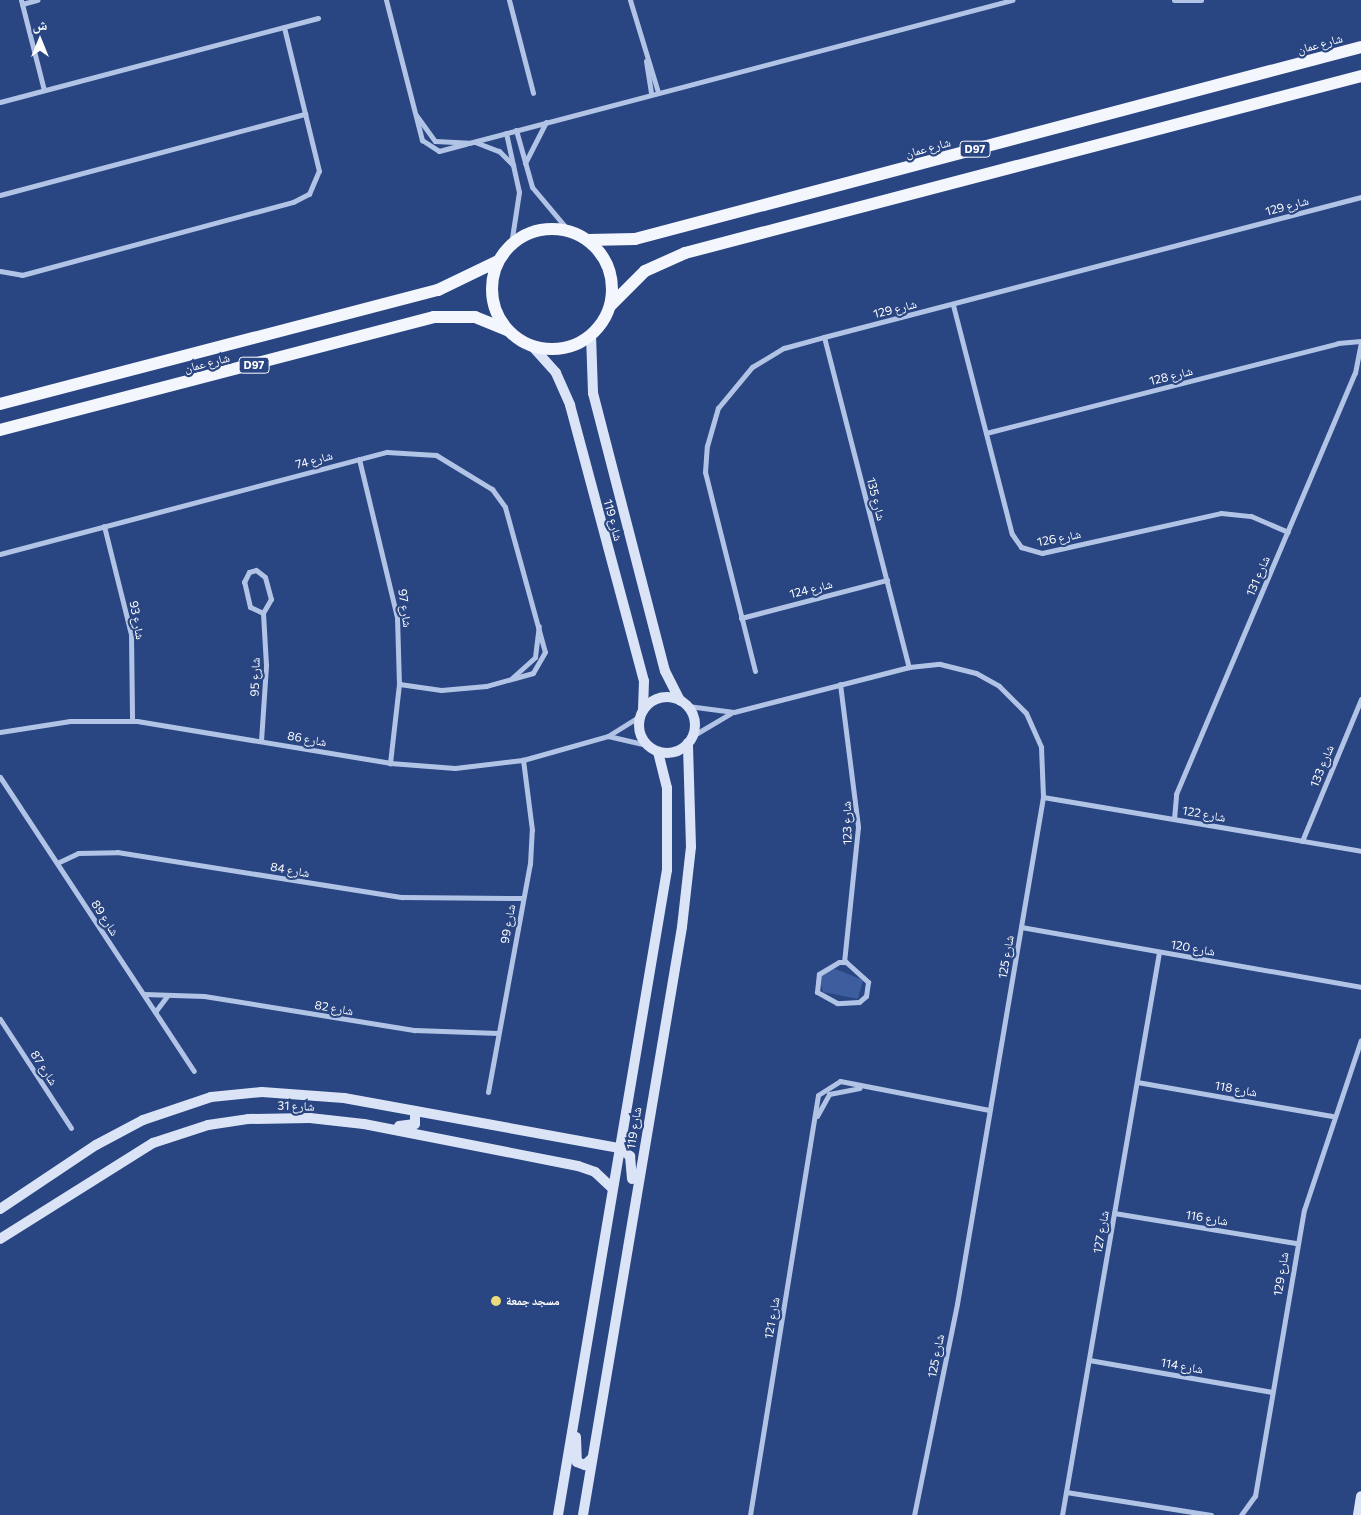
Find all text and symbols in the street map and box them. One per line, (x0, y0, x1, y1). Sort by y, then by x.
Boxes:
north arrow (15, 15, 65, 65)
text: ش (33, 16, 47, 33)
street label: شارع عمان (1296, 31, 1344, 57)
street label: شارع عمان (904, 135, 952, 161)
road number: D97 (959, 140, 991, 158)
street label: شارع 129 (1264, 193, 1310, 219)
street label: شارع 129 (872, 297, 918, 321)
street label: شارع عمان (183, 350, 231, 376)
road number: D97 (238, 356, 270, 374)
street label: شارع 128 (1148, 364, 1194, 388)
street label: شارع 74 (294, 448, 334, 472)
street label: شارع 135 (864, 476, 888, 522)
street label: شارع 119 (601, 498, 625, 542)
street label: شارع 126 (1036, 527, 1082, 549)
street label: شارع 131 (1243, 554, 1273, 598)
street label: شارع 124 (788, 577, 834, 601)
street label: شارع 97 (395, 588, 415, 628)
street label: شارع 93 (127, 599, 147, 641)
street label: شارع 95 (247, 657, 263, 697)
street label: شارع 86 (286, 728, 328, 750)
street label: شارع 133 (1307, 743, 1337, 789)
street label: شارع 123 (839, 801, 855, 845)
street label: شارع 122 (1181, 803, 1227, 825)
street label: شارع 84 (269, 859, 311, 881)
street label: شارع 89 (88, 897, 122, 939)
street label: شارع 99 (497, 903, 519, 945)
street label: شارع 125 (995, 934, 1017, 980)
street label: شارع 120 (1170, 937, 1216, 959)
street label: شارع 82 (314, 998, 354, 1018)
street label: شارع 87 (27, 1048, 61, 1088)
street label: شارع 118 (1214, 1078, 1258, 1100)
street label: شارع 31 (277, 1098, 315, 1114)
street label: شارع 119 (624, 1106, 644, 1150)
street label: شارع 116 (1185, 1208, 1229, 1228)
street label: شارع 127 (1090, 1209, 1112, 1255)
street label: شارع 129 (1270, 1251, 1292, 1297)
place label: مسجد جمعة (506, 1294, 560, 1308)
marker: مسجد جمعة (490, 1295, 502, 1307)
street label: شارع 121 (761, 1296, 783, 1340)
street label: شارع 125 (925, 1333, 947, 1379)
street label: شارع 114 (1160, 1355, 1204, 1377)

